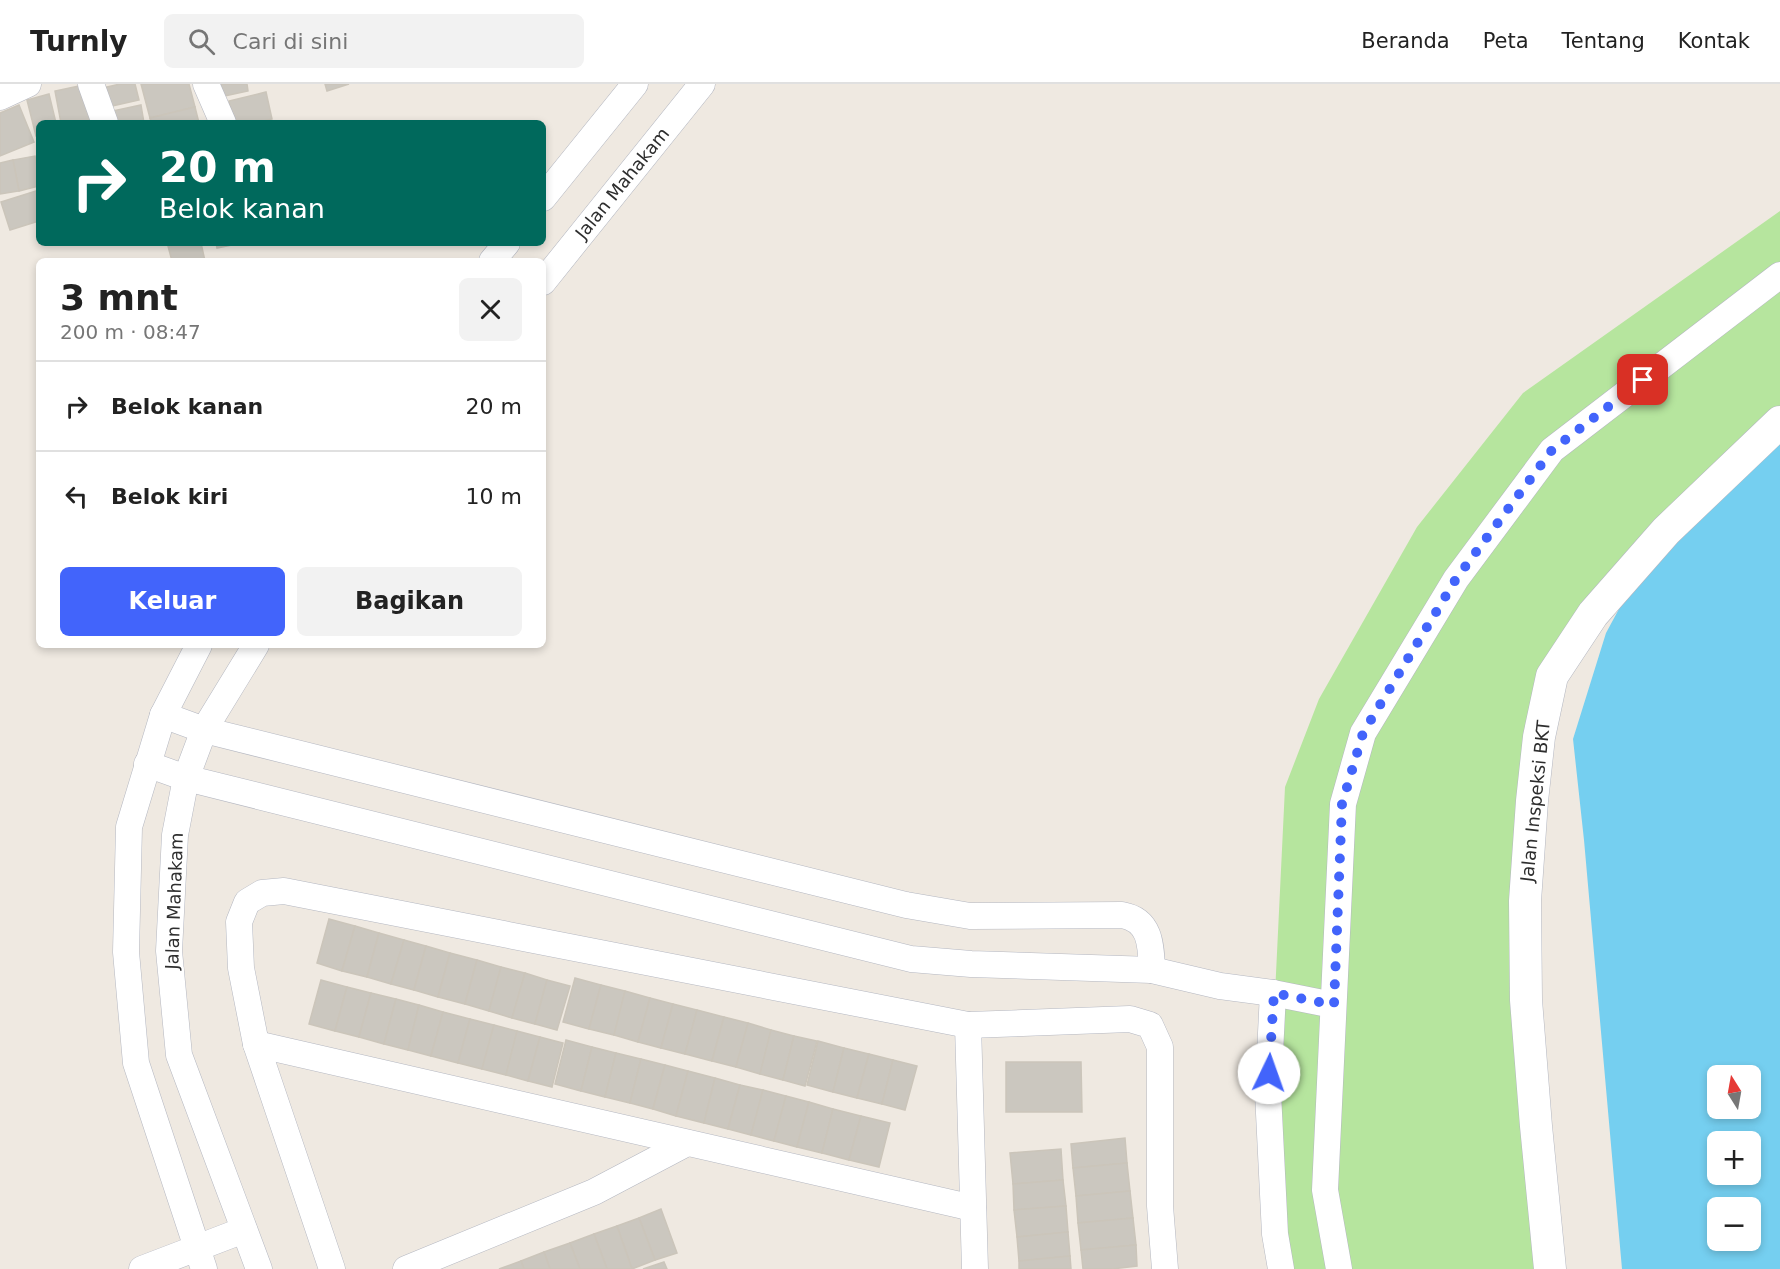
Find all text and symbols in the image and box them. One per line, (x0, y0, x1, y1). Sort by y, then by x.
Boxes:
search box (164, 14, 584, 68)
text: Turnly (30, 25, 128, 58)
icon: search (185, 25, 218, 58)
text: Cari di sini (233, 29, 348, 54)
text: Beranda (1361, 29, 1450, 53)
text: Peta (1483, 29, 1529, 53)
text: Tentang (1562, 29, 1645, 53)
text: Kontak (1678, 29, 1750, 53)
street label: Jalan Mahakam (570, 123, 673, 244)
text: 20 m (159, 143, 276, 192)
icon: right (60, 144, 138, 222)
text: Belok kanan (159, 193, 325, 224)
text: 3 mnt (60, 277, 178, 318)
button: close (459, 278, 522, 341)
text: 200 m · 08:47 (60, 320, 201, 344)
pin (1617, 354, 1668, 405)
icon: arrive (1626, 363, 1659, 396)
icon: right (60, 390, 93, 423)
text: Belok kanan (111, 394, 263, 419)
text: 20 m (466, 394, 522, 419)
icon: left (60, 480, 93, 513)
text: Belok kiri (111, 484, 228, 509)
text: 10 m (466, 484, 522, 509)
button: Keluar (60, 567, 285, 636)
button: Bagikan (297, 567, 522, 636)
street label: Jalan Inspeksi BKT (1516, 718, 1554, 884)
street label: Jalan Mahakam (161, 832, 187, 971)
position arrow (1237, 1041, 1301, 1105)
north arrow (1707, 1065, 1761, 1119)
map controls (1707, 1065, 1761, 1251)
button: + (1707, 1131, 1761, 1185)
button: − (1707, 1197, 1761, 1251)

